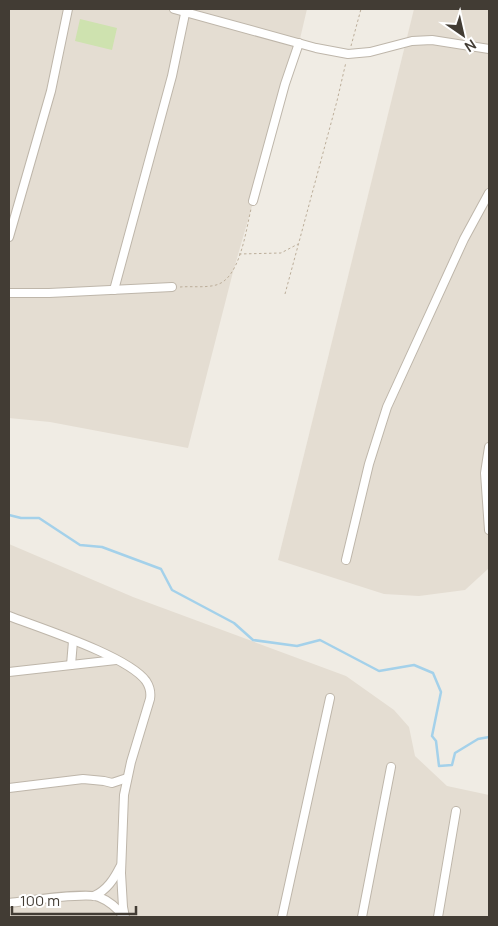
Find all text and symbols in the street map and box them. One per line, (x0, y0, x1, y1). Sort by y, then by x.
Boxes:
north arrow (438, 10, 488, 60)
text: N (461, 36, 480, 57)
scale bar (12, 884, 136, 916)
text: 100 m (20, 890, 60, 911)

